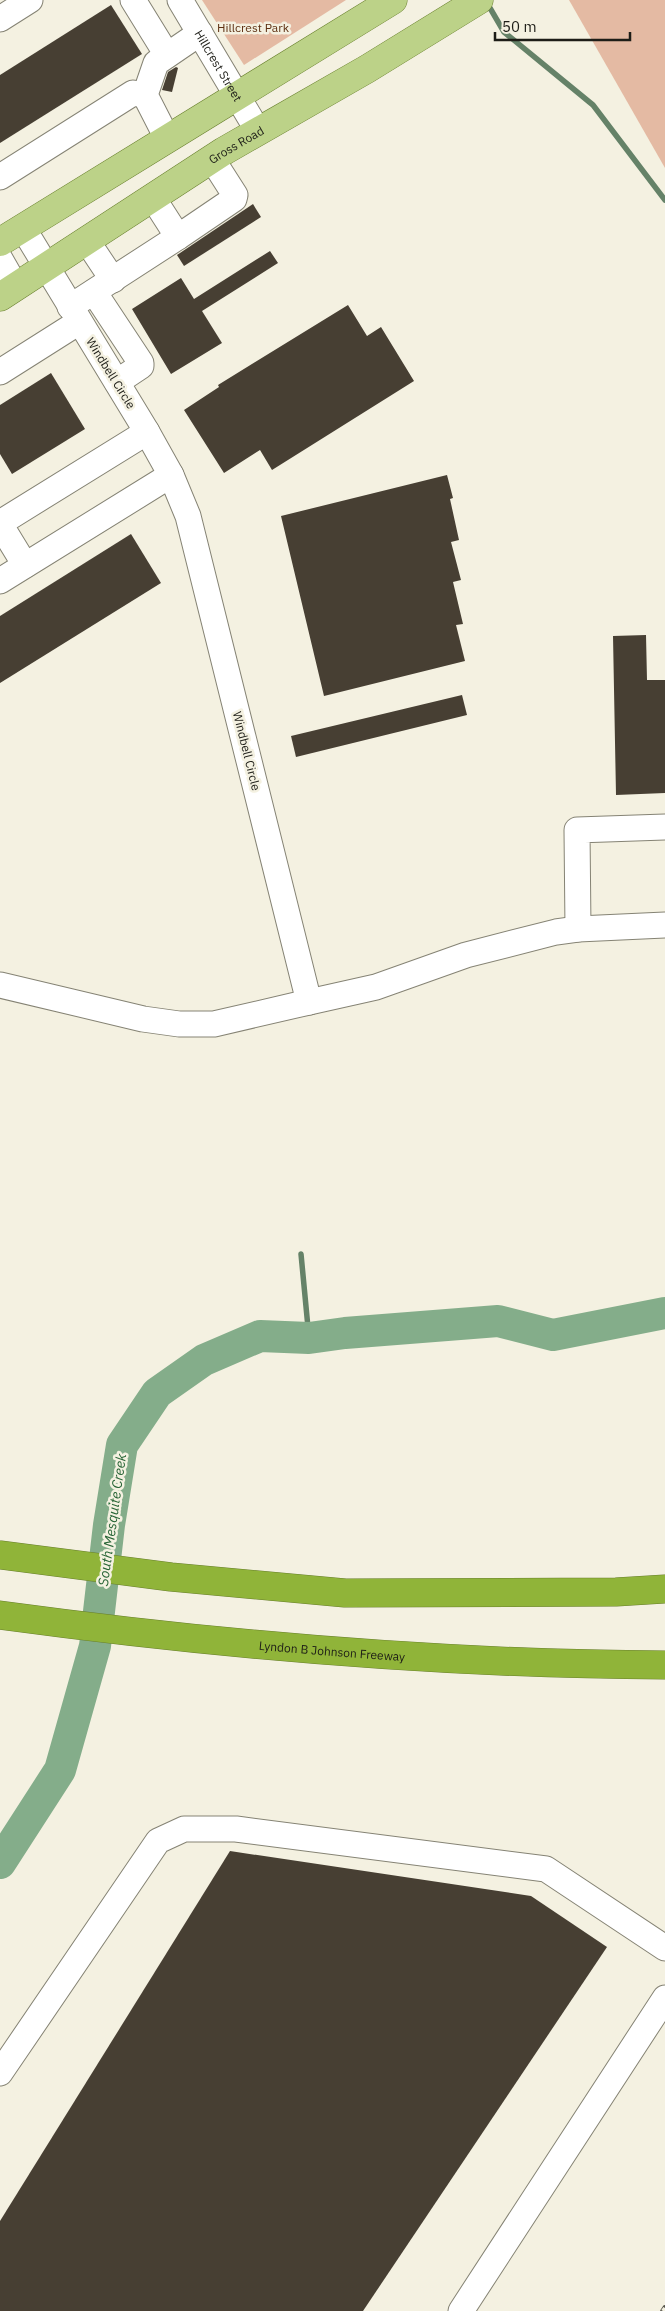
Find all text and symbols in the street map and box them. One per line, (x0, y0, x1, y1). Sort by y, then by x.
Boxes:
scale bar (495, 10, 630, 42)
text: 50 m (502, 17, 537, 36)
park label: Hillcrest Park (217, 20, 290, 35)
street label: Hillcrest Street (192, 27, 246, 104)
street label: Gross Road (206, 122, 266, 167)
street label: Windbell Circle (83, 335, 139, 412)
street label: Windbell Circle (230, 710, 264, 793)
water label: South Mesquite Creek (94, 1452, 130, 1587)
street label: Lyndon B Johnson Freeway (258, 1637, 406, 1664)

